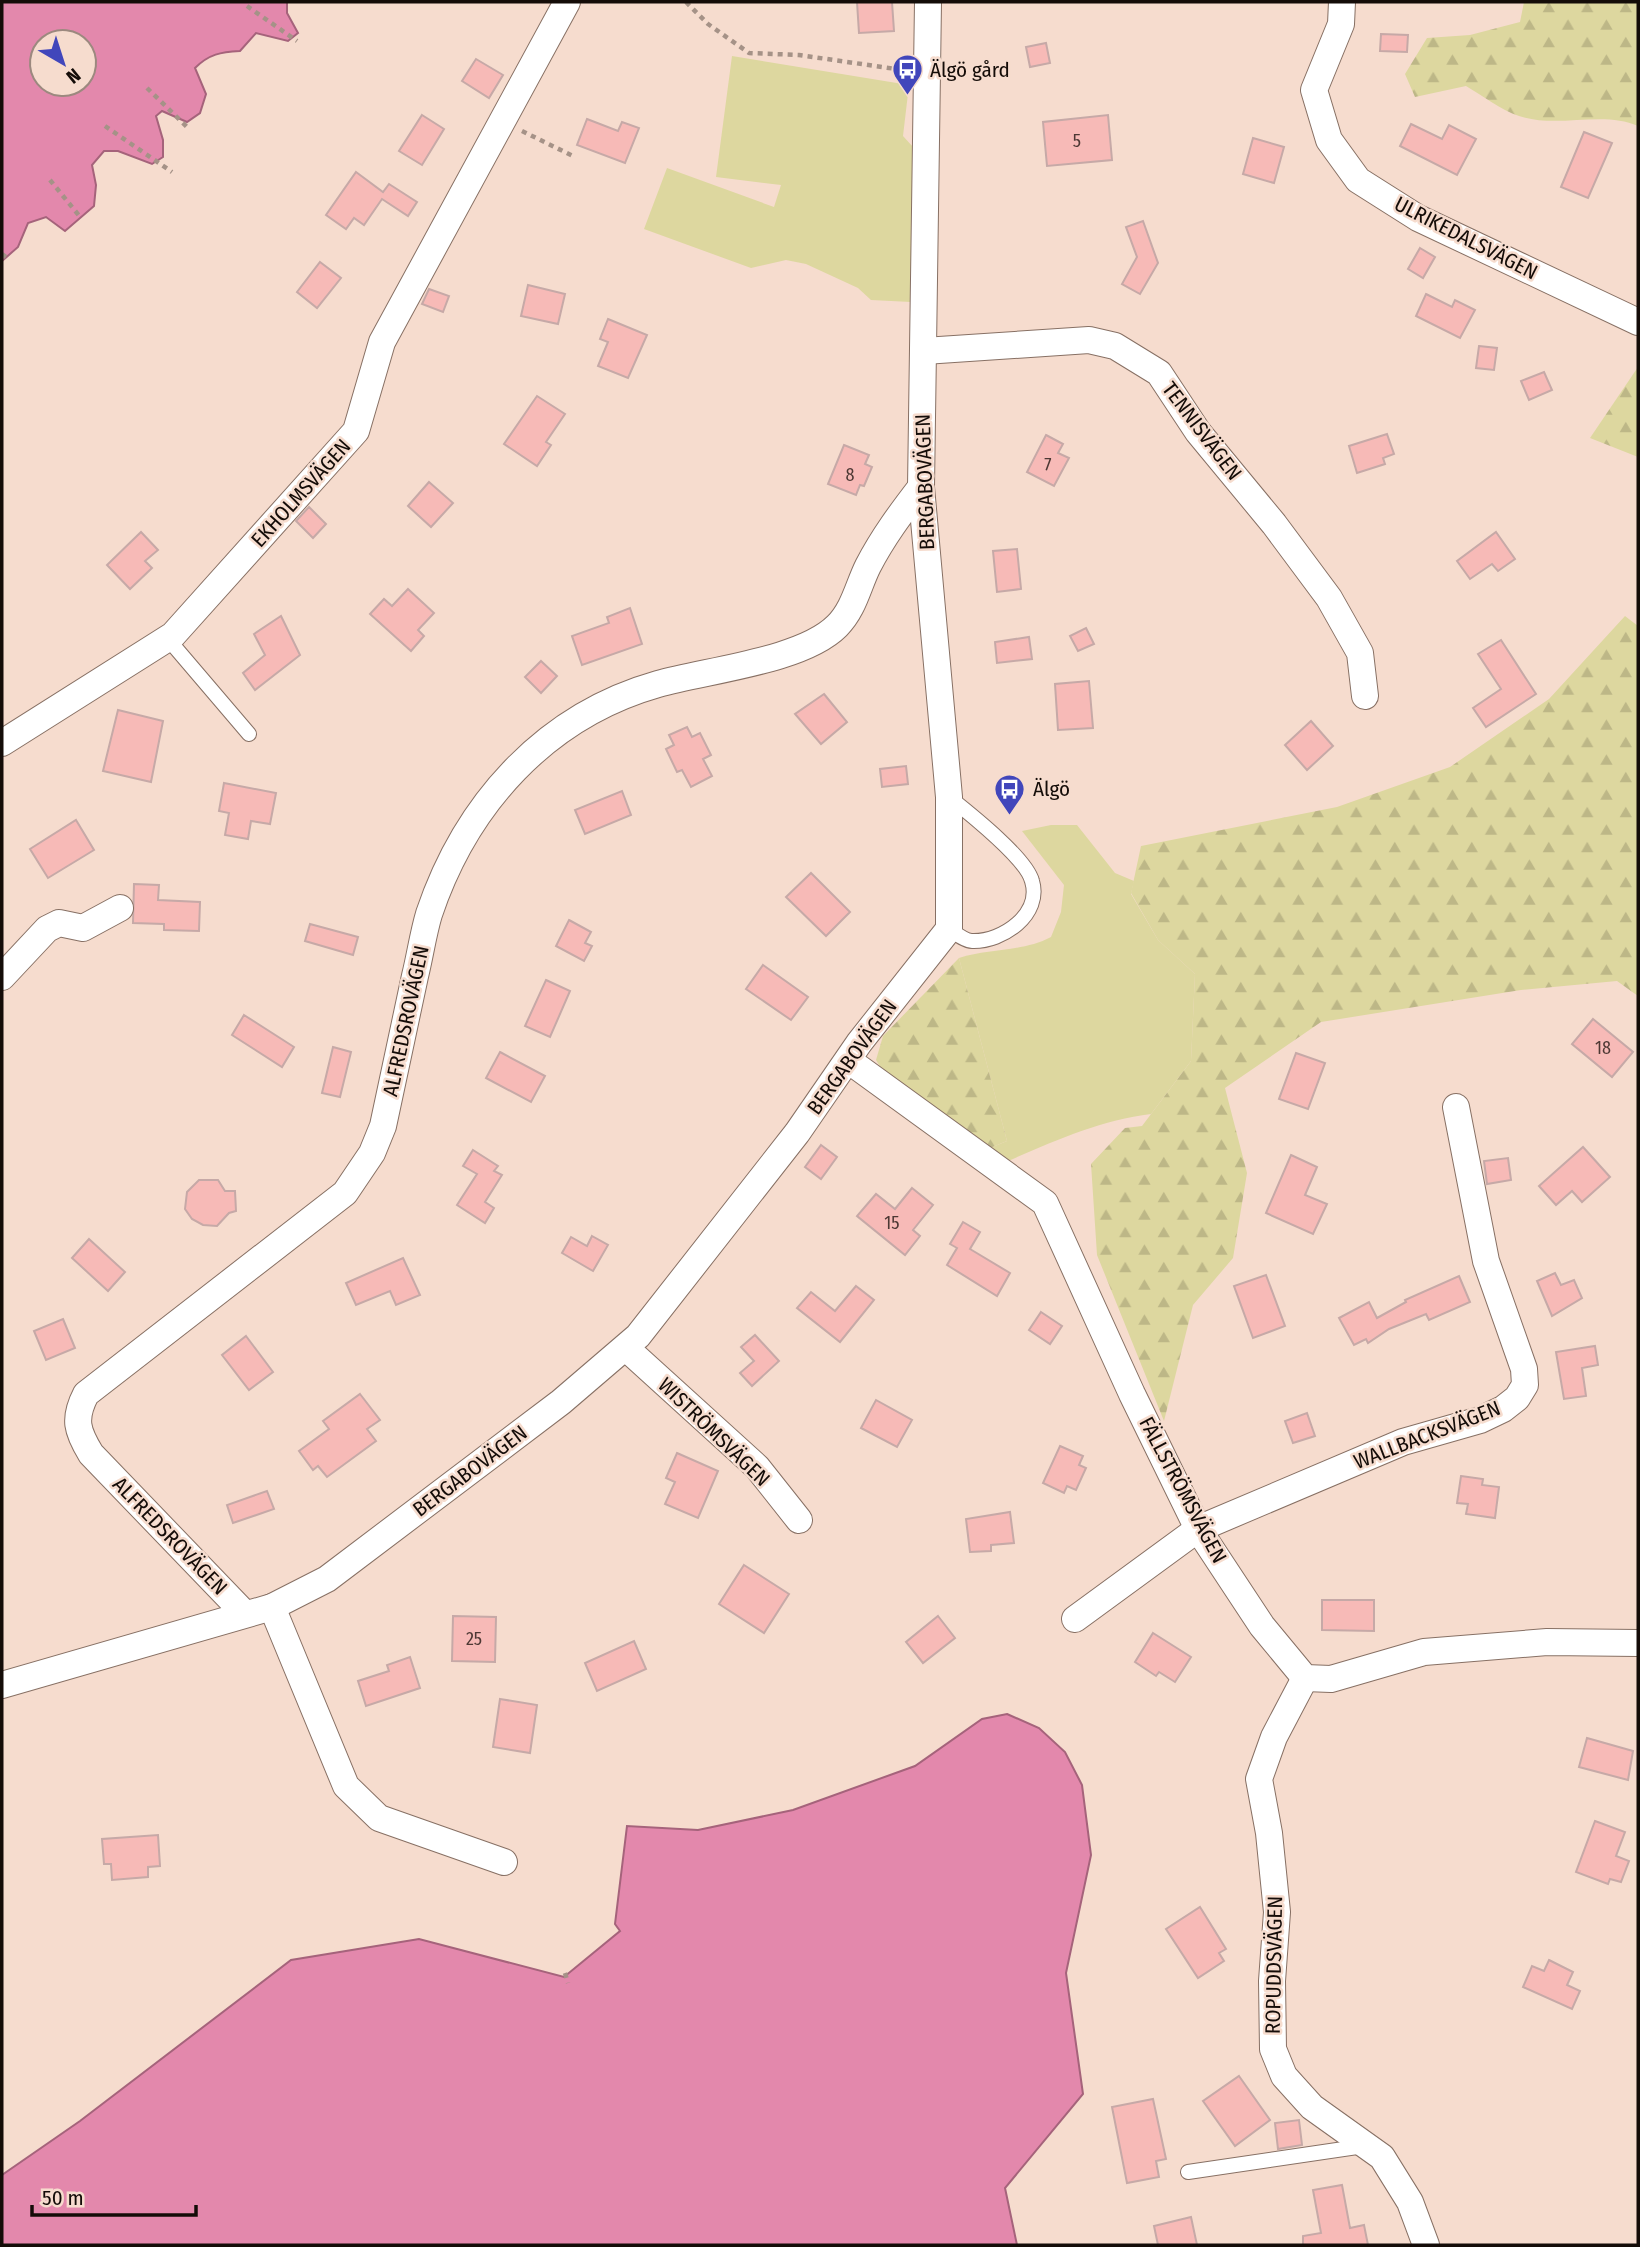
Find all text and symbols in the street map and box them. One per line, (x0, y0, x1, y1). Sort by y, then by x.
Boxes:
north arrow (28, 28, 98, 98)
bus stop icon: Älgö gård (890, 53, 924, 97)
place label: Älgö gård (930, 57, 1010, 83)
text: N (62, 63, 85, 88)
house number: 5 (1073, 130, 1081, 152)
street label: ULRIKEDALSVÄGEN (1390, 191, 1542, 285)
street label: TENNISVÄGEN (1157, 377, 1247, 485)
street label: BERGABOVÄGEN (910, 414, 940, 550)
street label: EKHOLMSVÄGEN (246, 434, 356, 552)
house number: 7 (1044, 454, 1052, 476)
house number: 8 (846, 464, 855, 486)
bus stop icon: Älgö (993, 772, 1027, 816)
place label: Älgö (1033, 776, 1070, 802)
street label: ALFREDSROVÄGEN (377, 943, 435, 1099)
street label: BERGABOVÄGEN (801, 994, 903, 1120)
house number: 18 (1595, 1037, 1611, 1059)
house number: 15 (884, 1212, 900, 1234)
street label: WISTRÖMSVÄGEN (653, 1372, 775, 1492)
street label: WALLBACKSVÄGEN (1350, 1395, 1504, 1475)
street label: FÄLLSTRÖMSVÄGEN (1134, 1412, 1232, 1568)
street label: BERGABOVÄGEN (408, 1420, 532, 1522)
street label: ALFREDSROVÄGEN (107, 1472, 233, 1600)
house number: 25 (466, 1628, 482, 1650)
street label: ROPUDDSVÄGEN (1260, 1896, 1288, 2034)
scale bar (32, 2174, 196, 2218)
text: 50 m (42, 2185, 84, 2211)

